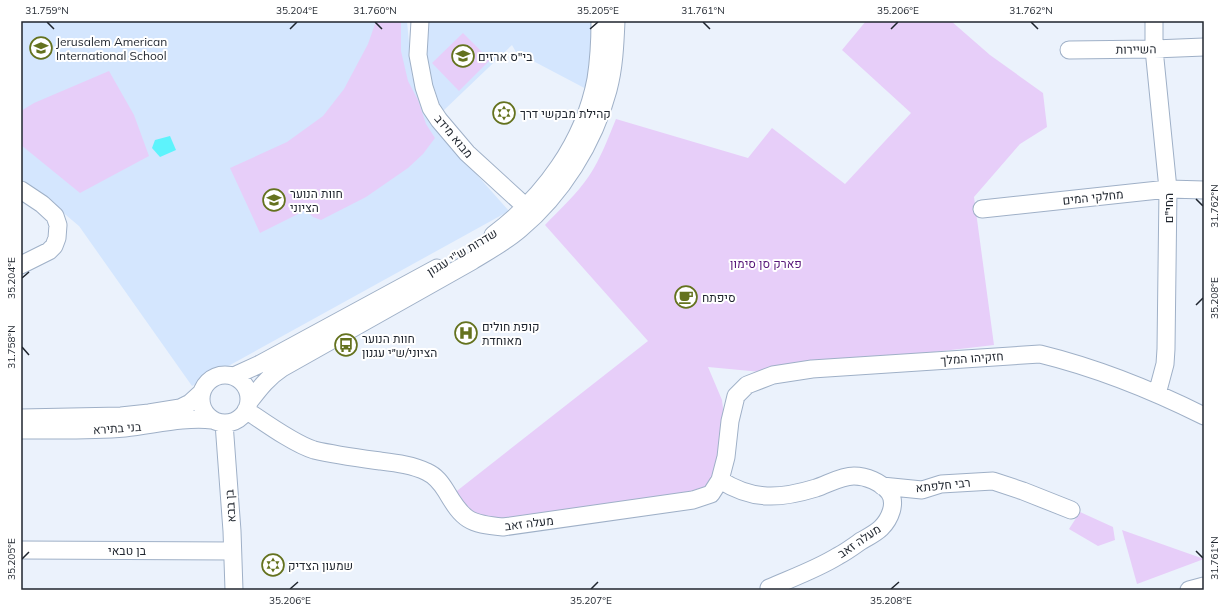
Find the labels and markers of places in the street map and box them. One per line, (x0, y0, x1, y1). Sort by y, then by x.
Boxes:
place label: Jerusalem American International School (56, 34, 167, 63)
school or university icon: Jerusalem American International School (28, 35, 54, 61)
school or university icon: בי"ס ארזים (450, 43, 476, 69)
place label: בי"ס ארזים (478, 49, 533, 64)
synagogue icon: קהילת מבקשי דרך (491, 100, 517, 126)
place label: קהילת מבקשי דרך (520, 106, 611, 121)
place label: חוות הנוער הציוני (290, 186, 343, 215)
school or university icon: חוות הנוער הציוני (261, 187, 287, 213)
cafe icon: סיפתח (673, 284, 699, 310)
place label: סיפתח (702, 290, 736, 305)
place label: קופת חולים מאוחדת (482, 319, 539, 348)
hospital icon: קופת חולים מאוחדת (453, 320, 479, 346)
place label: חוות הנוער הציוני/ש״י עגנון (362, 331, 437, 360)
bus stop icon: חוות הנוער הציוני/ש״י עגנון (333, 332, 359, 358)
synagogue icon: שמעון הצדיק (260, 552, 286, 578)
place label: שמעון הצדיק (288, 558, 353, 573)

